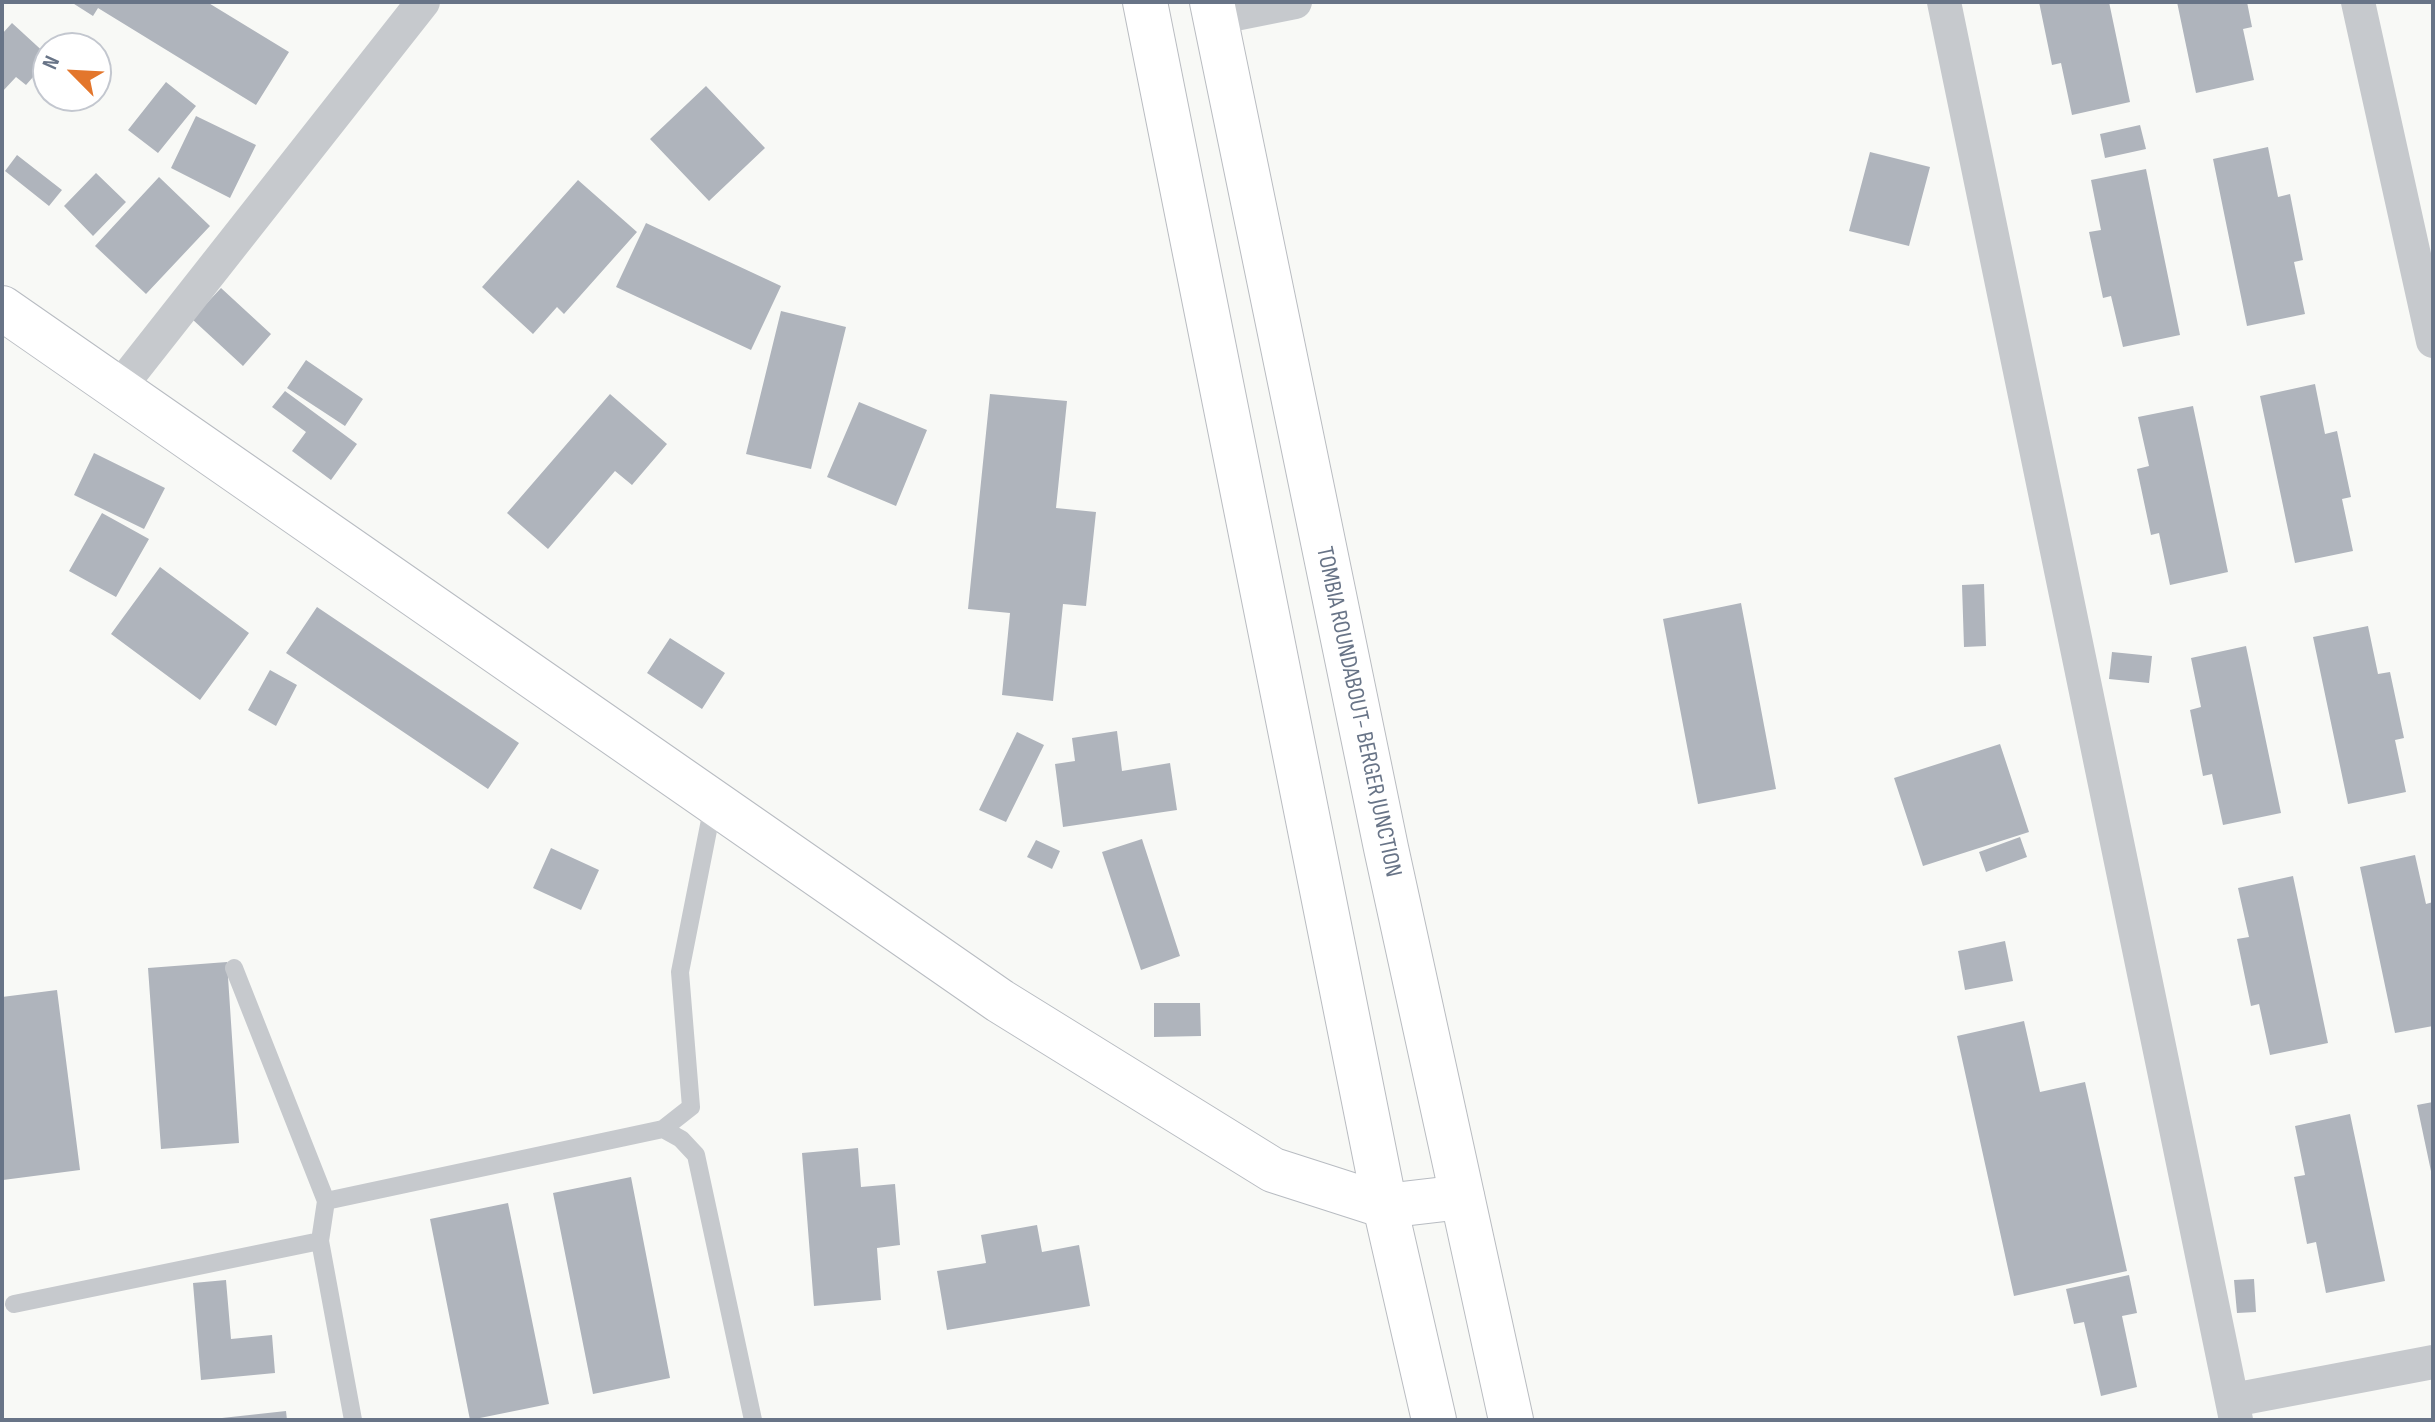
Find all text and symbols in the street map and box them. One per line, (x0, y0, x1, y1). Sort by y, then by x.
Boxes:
north arrow (32, 32, 112, 112)
text: N (37, 52, 66, 74)
street label: TOMBIA ROUNDABOUT- BERGER JUNCTION (1309, 544, 1407, 880)

